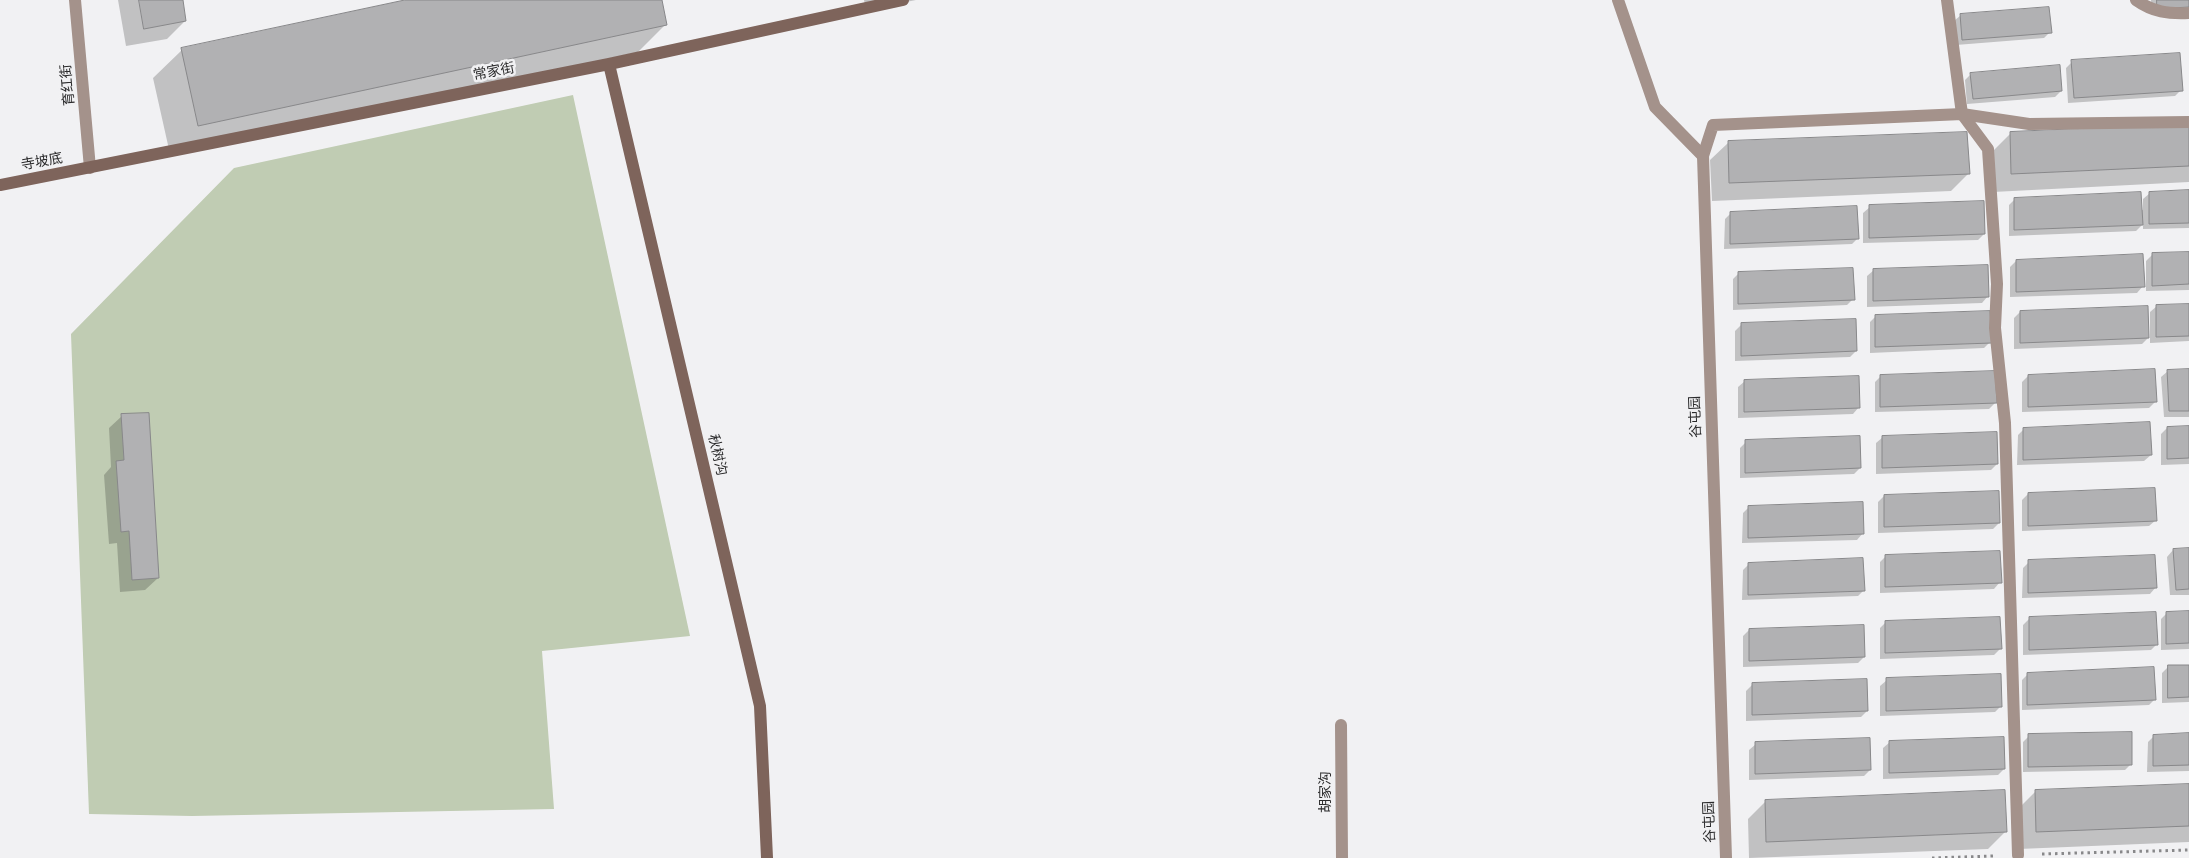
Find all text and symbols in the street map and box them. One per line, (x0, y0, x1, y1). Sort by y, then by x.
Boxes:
street label: 常家街 (472, 60, 516, 84)
street label: 育红街 (58, 63, 78, 107)
street label: 寺坡底 (20, 150, 64, 174)
street label: 谷屯园 (1687, 396, 1705, 438)
street label: 秋树沟 (704, 433, 730, 477)
street label: 胡家沟 (1318, 771, 1334, 813)
street label: 谷屯园 (1701, 801, 1719, 843)

